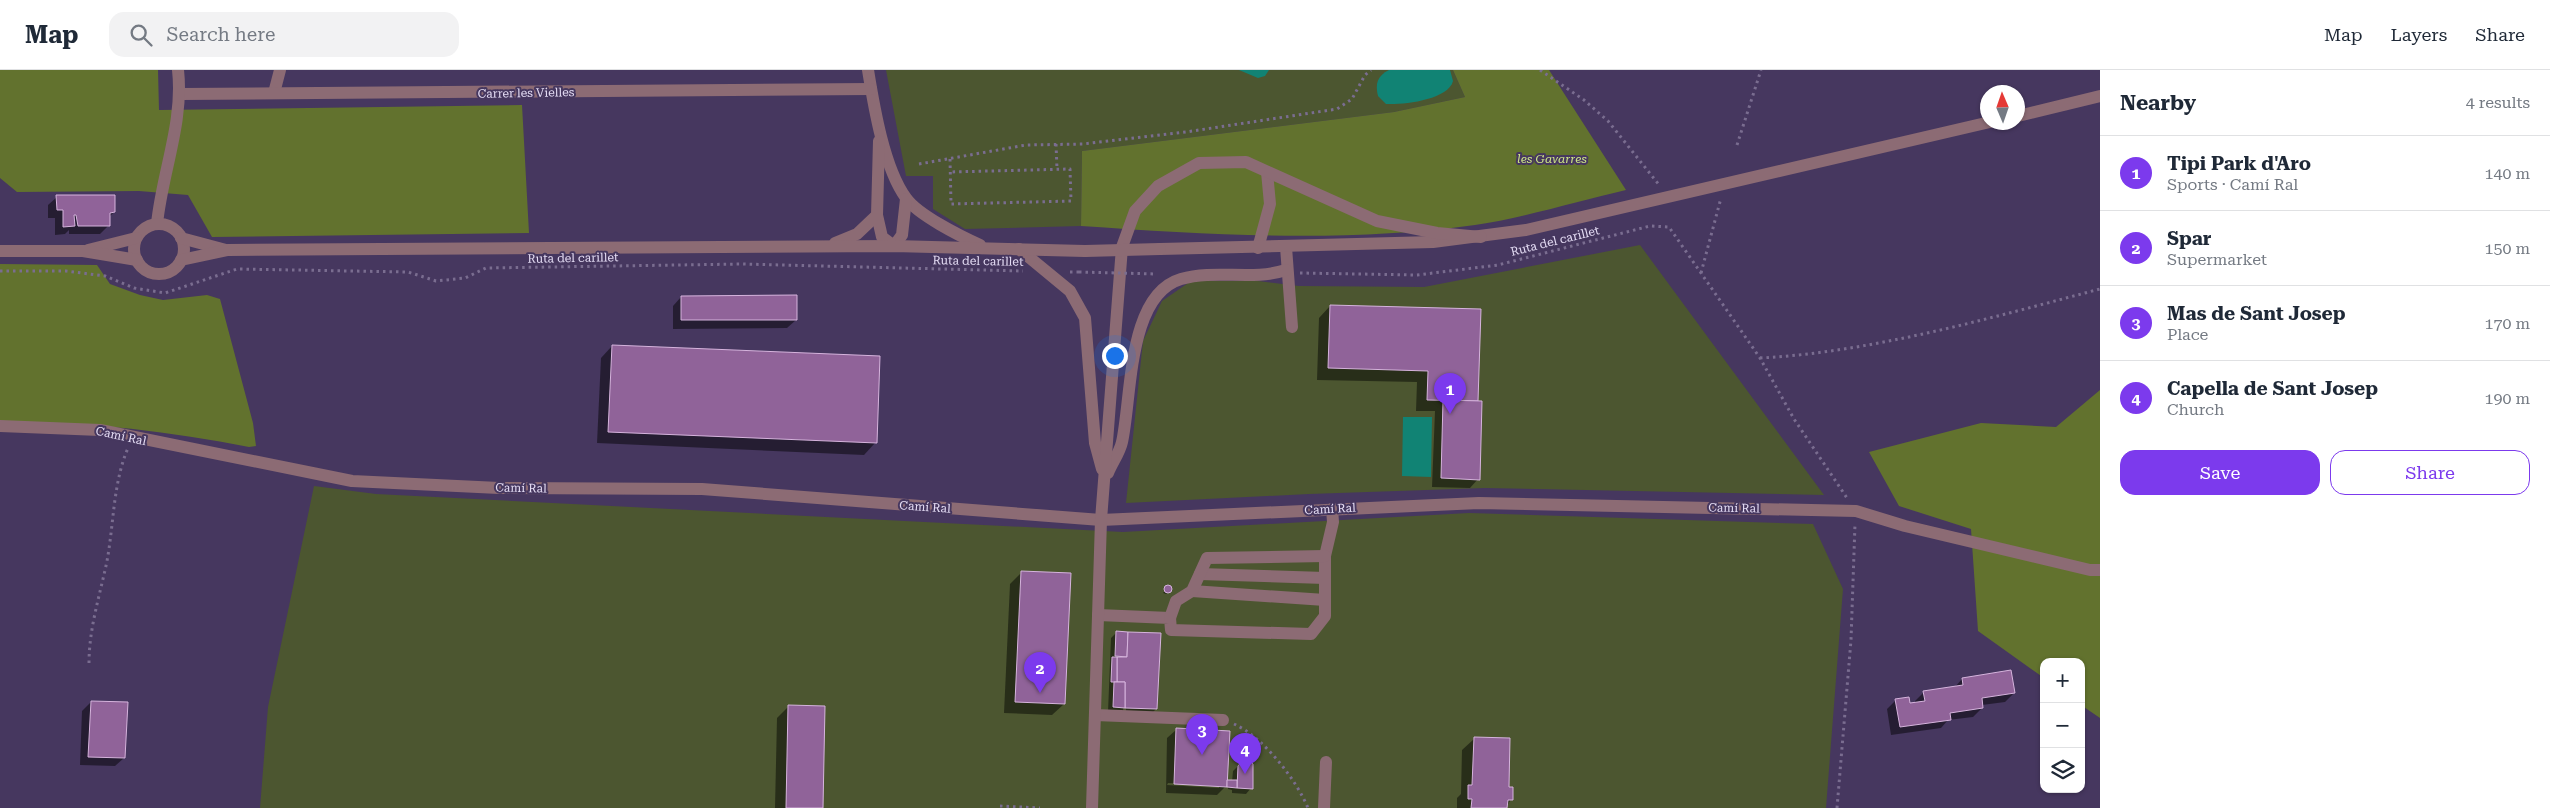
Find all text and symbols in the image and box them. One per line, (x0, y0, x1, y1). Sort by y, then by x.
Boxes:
search box (109, 12, 459, 57)
text: Map (25, 21, 79, 49)
icon: search (127, 21, 155, 49)
text: Search here (167, 23, 275, 46)
text: Map (2324, 24, 2363, 45)
text: Layers (2391, 24, 2447, 45)
text: Share (2475, 24, 2525, 45)
street label: Carrer les Vielles (477, 85, 575, 101)
north arrow (1980, 85, 2025, 130)
text: Nearby (2120, 91, 2196, 115)
text: 4 results (2466, 93, 2530, 112)
park label: les Gavarres (1517, 152, 1587, 166)
text: Tipi Park d'Aro (2167, 152, 2311, 175)
text: 1 (2132, 164, 2140, 183)
text: 140 m (2484, 164, 2530, 183)
text: Sports · Camí Ral (2167, 175, 2298, 194)
street label: Ruta del carillet (1509, 223, 1601, 259)
text: Spar (2167, 227, 2212, 250)
text: 2 (2132, 239, 2140, 258)
text: 150 m (2484, 239, 2530, 258)
street label: Ruta del carillet (527, 250, 619, 266)
text: Supermarket (2167, 250, 2267, 269)
street label: Ruta del carillet (932, 253, 1024, 269)
text: Mas de Sant Josep (2167, 302, 2346, 325)
text: 3 (2132, 314, 2140, 333)
text: 170 m (2484, 314, 2530, 333)
text: Place (2167, 325, 2208, 344)
your location (1102, 343, 1128, 369)
pin: 1 (1434, 373, 1466, 414)
text: Capella de Sant Josep (2167, 377, 2378, 400)
text: 4 (2132, 389, 2140, 408)
text: 190 m (2484, 389, 2530, 408)
text: Church (2167, 400, 2224, 419)
street label: Camí Ral (94, 424, 148, 448)
button: Save (2120, 450, 2320, 495)
button: Share (2330, 450, 2530, 495)
street label: Camí Ral (495, 481, 547, 495)
street label: Camí Ral (899, 498, 951, 516)
street label: Camí Ral (1304, 501, 1356, 517)
street label: Camí Ral (1708, 501, 1760, 515)
pin: 2 (1024, 652, 1056, 693)
map controls (2040, 658, 2085, 793)
button: + (2040, 658, 2085, 703)
button: − (2040, 703, 2085, 748)
pin: 3 (1186, 714, 1218, 755)
pin: 4 (1229, 733, 1261, 774)
button: layers (2040, 748, 2085, 793)

